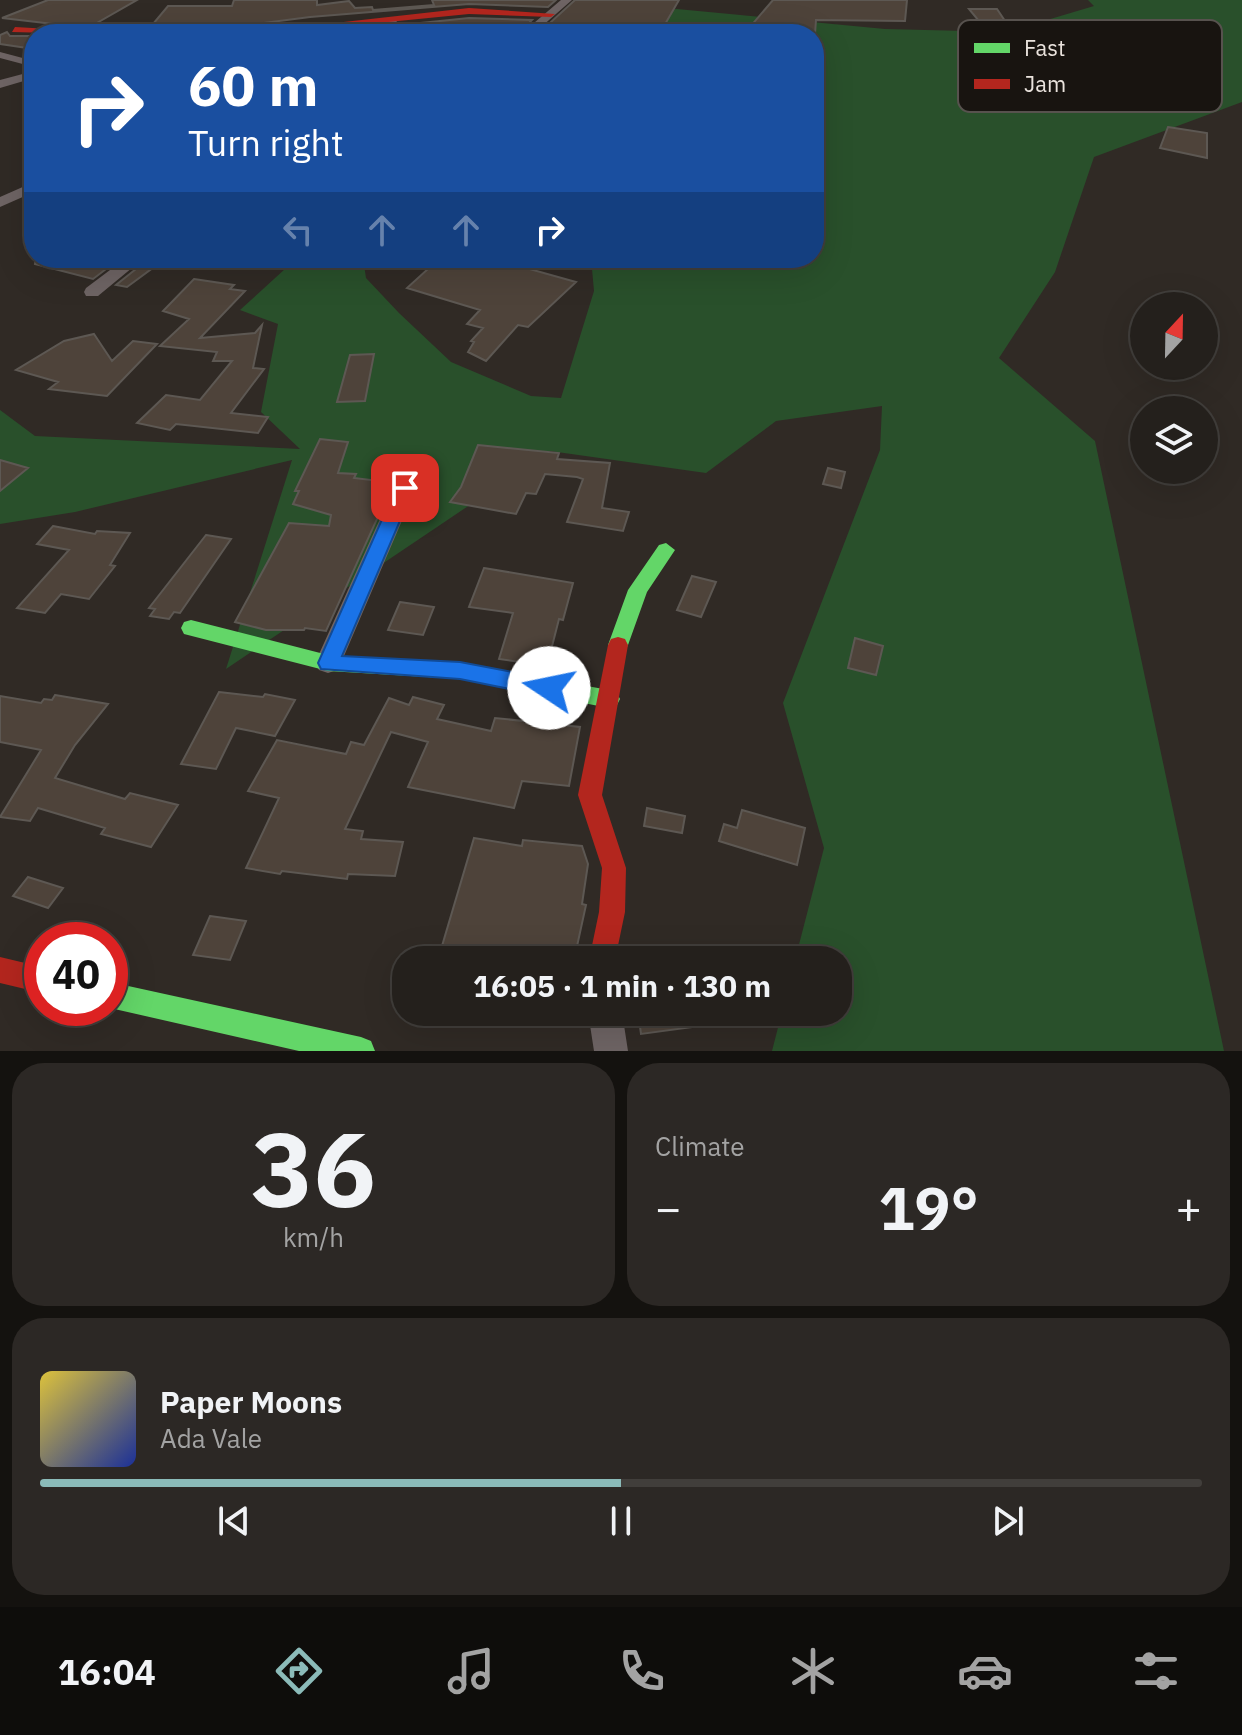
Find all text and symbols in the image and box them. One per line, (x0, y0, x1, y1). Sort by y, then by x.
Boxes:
legend (958, 20, 1222, 112)
text: Fast (1024, 33, 1065, 62)
text: 60 m (188, 49, 318, 121)
icon: right (56, 56, 160, 160)
text: Jam (1024, 69, 1066, 98)
text: Turn right (188, 119, 344, 166)
icon: left (276, 208, 320, 252)
icon: ahead (360, 208, 404, 252)
icon: ahead (444, 208, 488, 252)
icon: right (528, 208, 572, 252)
north arrow (1130, 292, 1218, 380)
map controls (1130, 292, 1218, 484)
button: layers (1130, 396, 1218, 484)
pin (371, 454, 439, 522)
icon: arrive (383, 466, 427, 510)
position arrow (507, 646, 591, 730)
speed limit sign: 40 (24, 922, 128, 1026)
text: 16:05 · 1 min · 130 m (473, 966, 771, 1005)
text: 36 (251, 1100, 376, 1236)
text: Climate (655, 1129, 745, 1163)
text: 19° (878, 1168, 979, 1247)
text: − (655, 1179, 681, 1236)
text: + (1176, 1179, 1202, 1236)
text: km/h (283, 1220, 344, 1254)
text: Paper Moons (160, 1382, 342, 1421)
text: Ada Vale (160, 1421, 262, 1455)
icon: previous (212, 1499, 256, 1543)
icon: pause (599, 1499, 643, 1543)
icon: next (986, 1499, 1030, 1543)
icon: directions (271, 1643, 327, 1699)
icon: music (443, 1643, 499, 1699)
icon: phone (614, 1643, 670, 1699)
icon: climate (785, 1643, 841, 1699)
icon: car (957, 1643, 1013, 1699)
icon: filters (1128, 1643, 1184, 1699)
text: 16:04 (58, 1648, 156, 1695)

